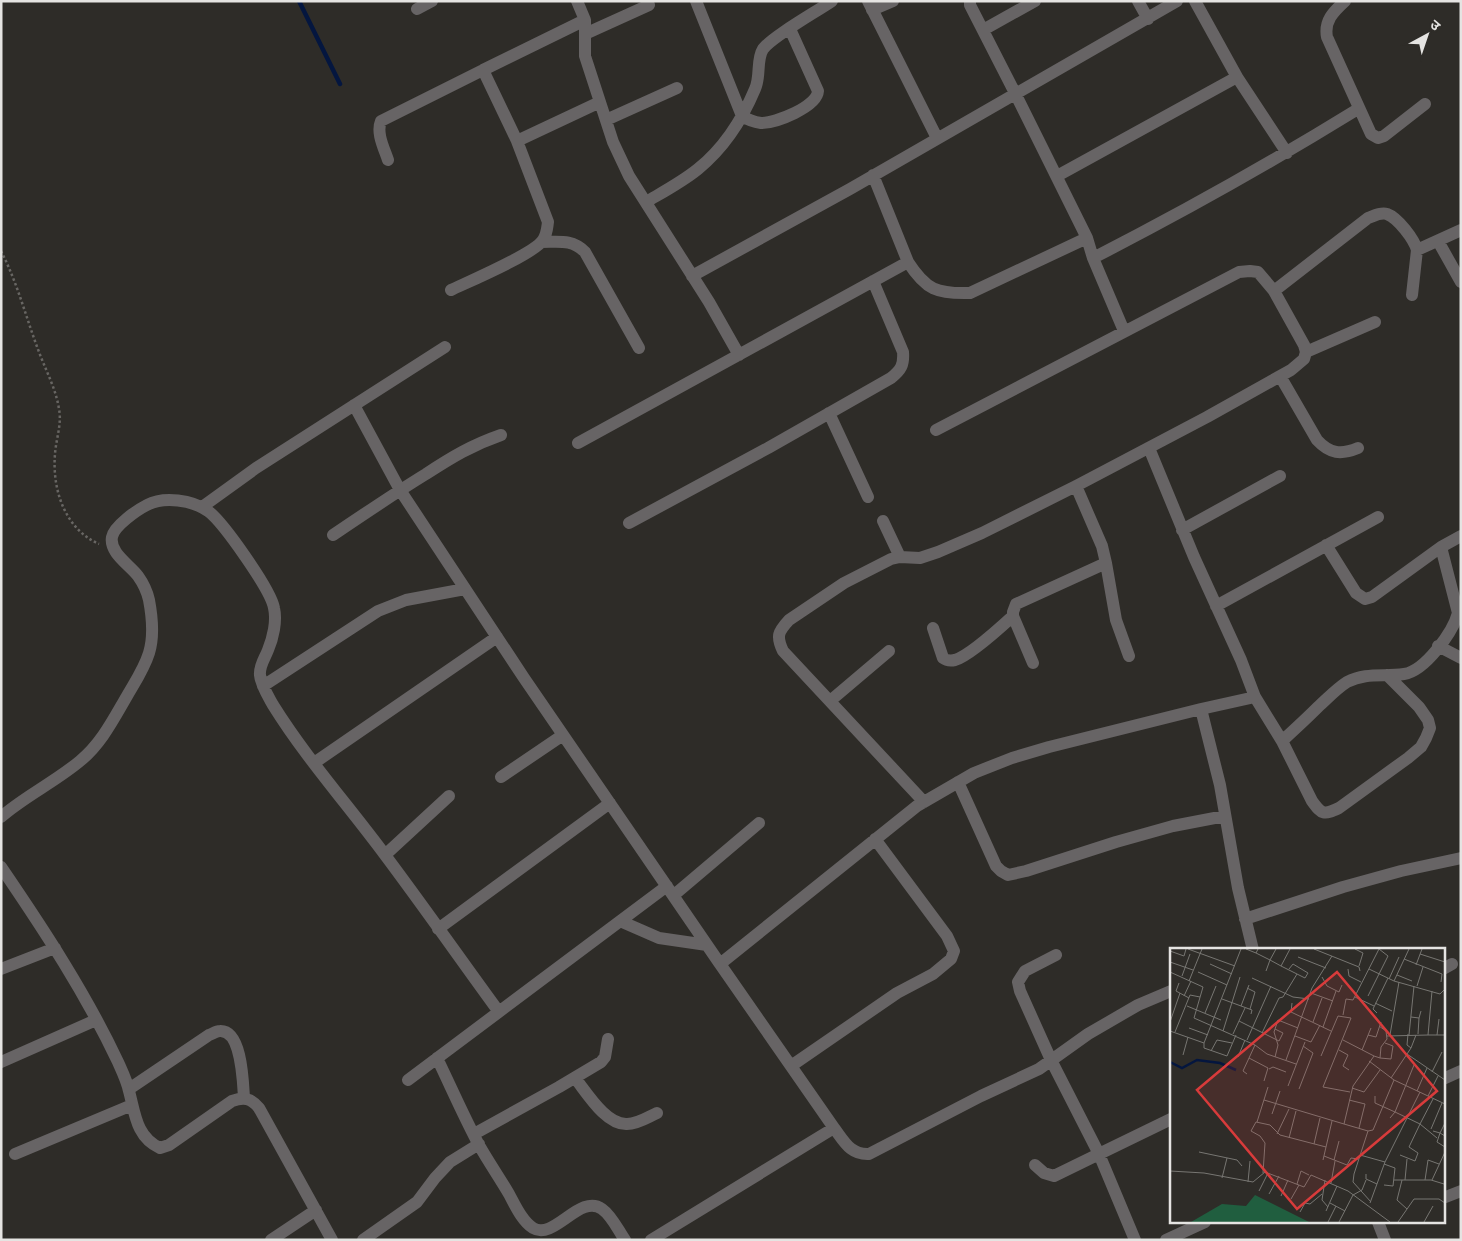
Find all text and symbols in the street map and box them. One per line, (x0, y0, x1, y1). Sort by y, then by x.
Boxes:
north arrow (1402, 10, 1452, 60)
text: उ (1427, 16, 1445, 34)
inset map (1170, 948, 1444, 1224)

